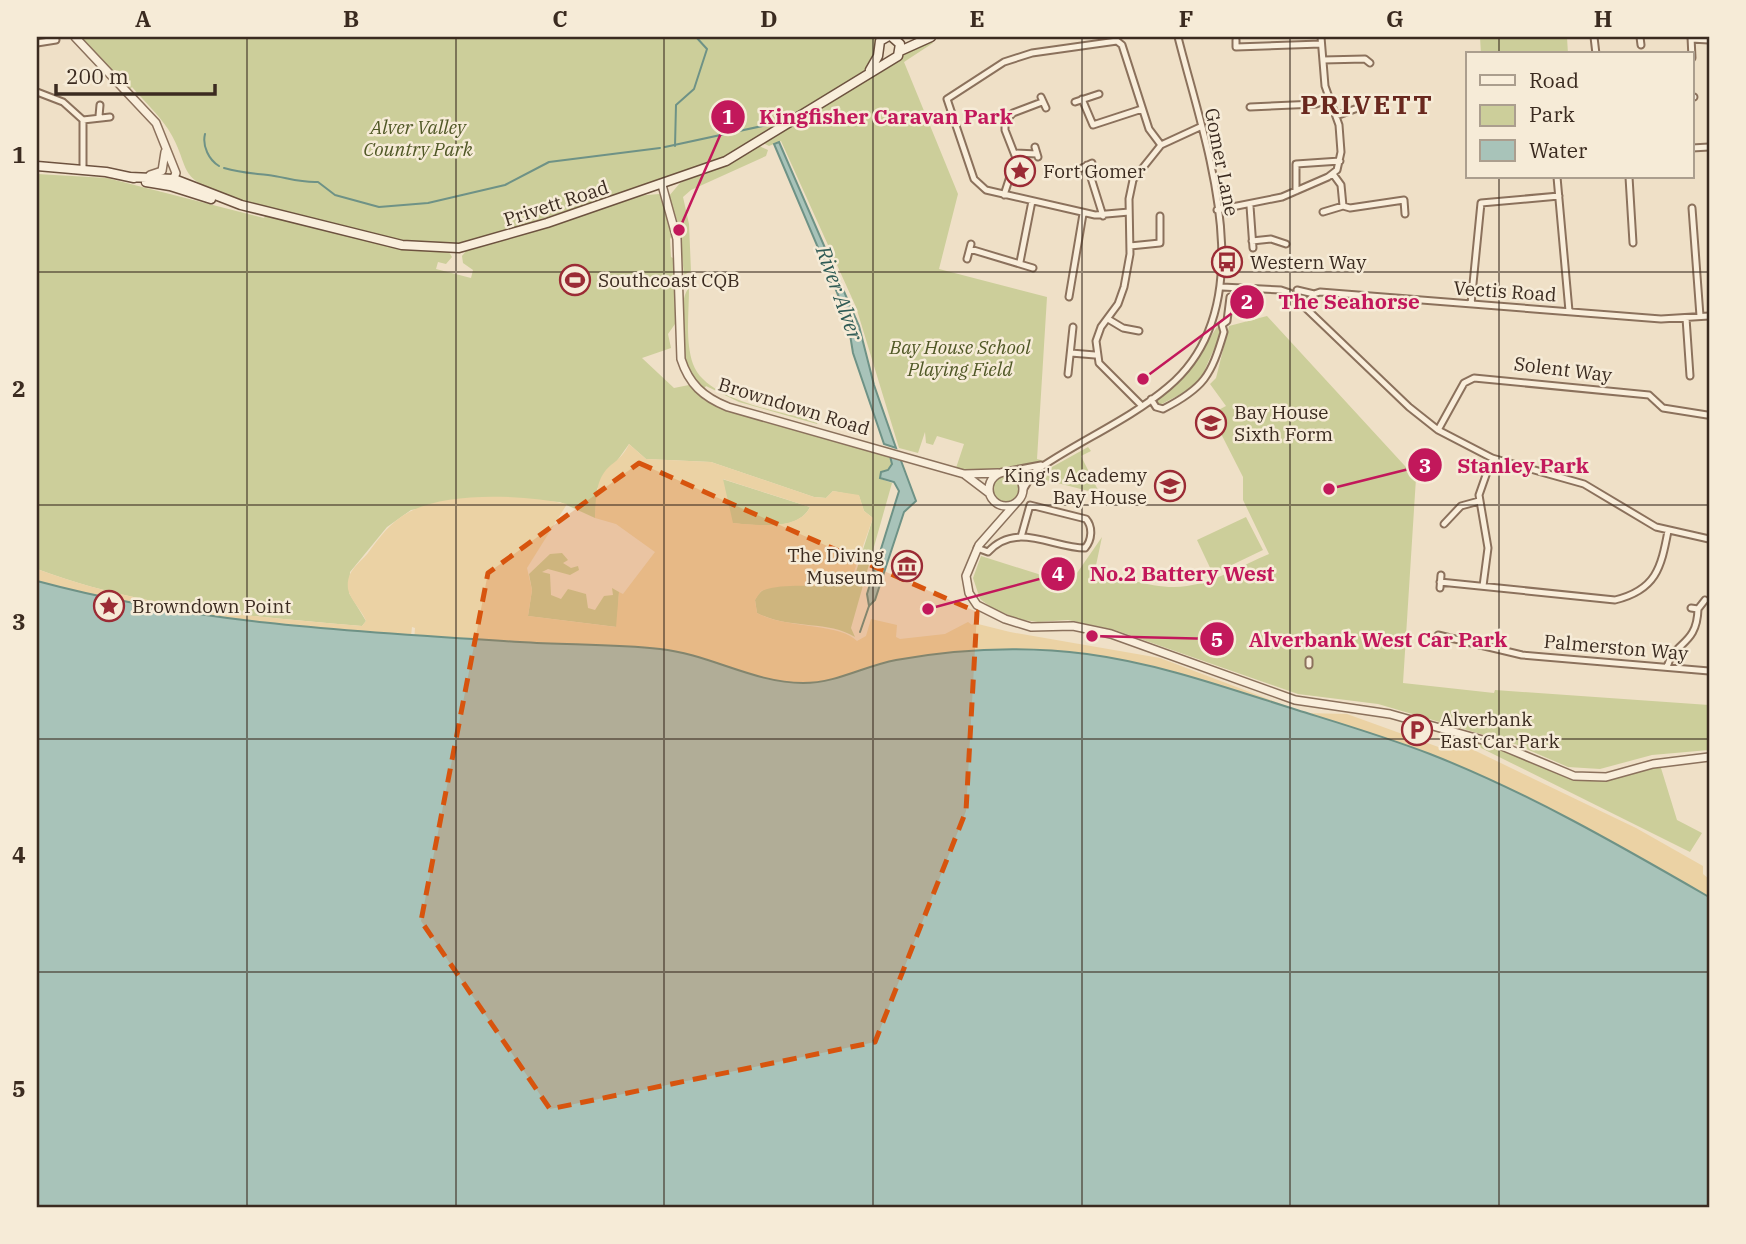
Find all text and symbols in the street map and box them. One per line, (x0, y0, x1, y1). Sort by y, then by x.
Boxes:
text: A (135, 3, 151, 33)
text: B (343, 3, 359, 33)
text: C (552, 3, 568, 33)
text: D (760, 3, 778, 33)
text: E (969, 3, 985, 33)
text: F (1179, 3, 1193, 33)
text: G (1386, 3, 1404, 33)
text: H (1594, 3, 1612, 33)
scale bar (56, 52, 215, 96)
legend (1466, 52, 1694, 178)
text: 200 m (66, 62, 129, 90)
text: Road (1529, 66, 1579, 94)
district label: PRIVETT (1300, 87, 1434, 121)
callout: Kingfisher Caravan Park (710, 96, 1027, 138)
text: Park (1529, 100, 1576, 128)
text: 1 (722, 102, 734, 130)
text: Kingfisher Caravan Park (759, 102, 1013, 130)
street label: Gomer Lane (1200, 106, 1244, 218)
park label: Alver Valley Country Park (363, 115, 474, 161)
text: Water (1529, 136, 1588, 164)
text: 1 (12, 139, 26, 169)
place icon: Fort Gomer (1003, 154, 1037, 188)
place label: Fort Gomer (1043, 159, 1146, 183)
street label: Privett Road (500, 175, 612, 231)
water label: River Alver (810, 241, 870, 345)
bus stop icon: Western Way (1210, 245, 1244, 279)
place label: Western Way (1250, 250, 1367, 274)
sports icon: Southcoast CQB (558, 263, 592, 297)
place label: Southcoast CQB (598, 268, 740, 292)
street label: Vectis Road (1453, 275, 1557, 307)
callout: The Seahorse (1229, 281, 1434, 323)
text: 2 (1241, 287, 1253, 315)
text: The Seahorse (1278, 287, 1420, 315)
park label: Bay House School Playing Field (888, 335, 1031, 381)
street label: Solent Way (1513, 351, 1614, 387)
street label: Browndown Road (715, 372, 873, 440)
text: 2 (12, 373, 26, 403)
place label: Bay House Sixth Form (1234, 400, 1333, 446)
school or university icon: Bay House Sixth Form (1194, 406, 1228, 440)
callout: Stanley Park (1408, 444, 1603, 486)
text: 3 (1419, 451, 1431, 479)
text: Stanley Park (1457, 451, 1589, 479)
place label: King's Academy Bay House (1004, 463, 1148, 509)
school or university icon: King's Academy Bay House (1153, 469, 1187, 503)
place label: The Diving Museum (787, 543, 885, 589)
museum icon: The Diving Museum (890, 549, 924, 583)
callout: No.2 Battery West (1041, 553, 1288, 595)
text: 4 (1052, 559, 1064, 587)
text: No.2 Battery West (1090, 559, 1274, 587)
place icon: Browndown Point (92, 589, 126, 623)
place label: Browndown Point (132, 594, 291, 618)
text: 3 (12, 606, 26, 636)
callout: Alverbank West Car Park (1200, 618, 1521, 660)
text: 5 (1211, 625, 1223, 653)
text: Alverbank West Car Park (1249, 625, 1507, 653)
street label: Palmerston Way (1543, 629, 1690, 665)
place label: Alverbank East Car Park (1440, 707, 1560, 753)
parking icon: Alverbank East Car Park (1400, 713, 1434, 747)
text: 4 (12, 839, 26, 869)
text: 5 (12, 1073, 26, 1103)

